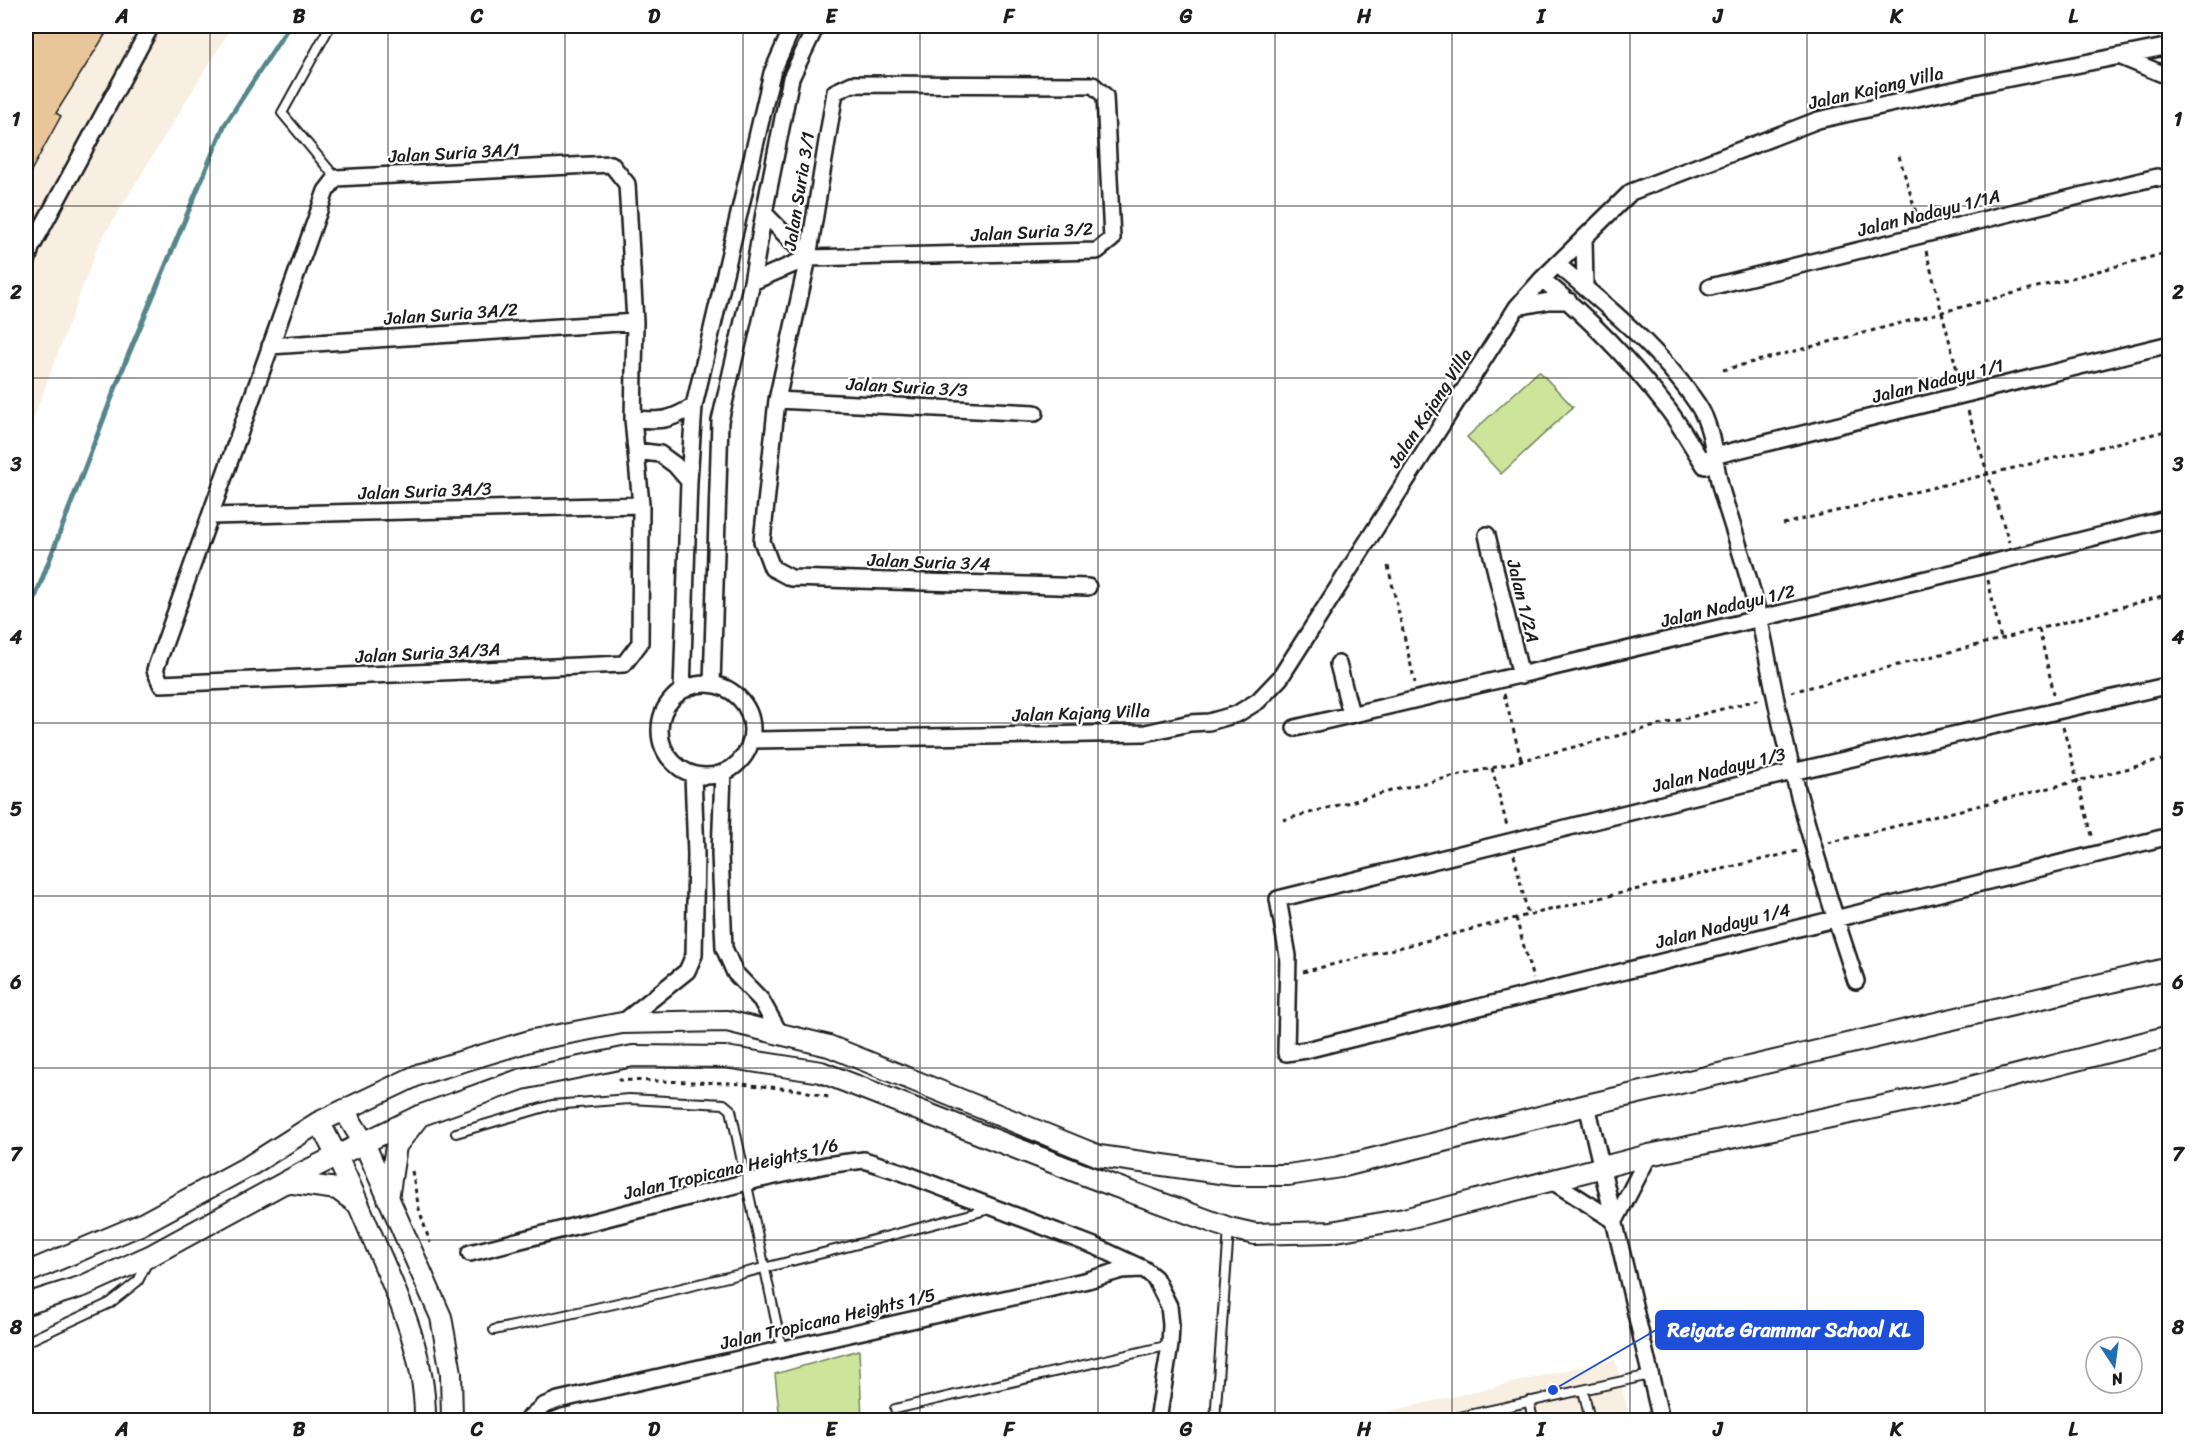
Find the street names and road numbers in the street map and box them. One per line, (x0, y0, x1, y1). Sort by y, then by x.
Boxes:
street label: Jalan Kajang Villa (1804, 57, 1947, 119)
street label: Jalan Suria 3/1 (774, 129, 824, 254)
street label: Jalan Suria 3A/1 (387, 134, 521, 172)
street label: Jalan Nadayu 1/1A (1853, 180, 2004, 246)
street label: Jalan Suria 3/2 (969, 213, 1094, 251)
street label: Jalan Suria 3A/2 (382, 293, 519, 335)
street label: Jalan Kajang Villa (1379, 342, 1481, 475)
street label: Jalan Nadayu 1/1 (1868, 349, 2007, 413)
street label: Jalan Suria 3/3 (844, 368, 969, 406)
street label: Jalan Suria 3A/3 (357, 473, 492, 509)
street label: Jalan Suria 3/4 (866, 544, 991, 580)
street label: Jalan 1/2A (1497, 555, 1549, 646)
street label: Jalan Nadayu 1/2 (1657, 575, 1798, 637)
street label: Jalan Suria 3A/3A (354, 633, 501, 673)
street label: Jalan Kajang Villa (1011, 695, 1150, 731)
street label: Jalan Nadayu 1/3 (1648, 738, 1789, 802)
street label: Jalan Nadayu 1/4 (1651, 894, 1794, 958)
street label: Jalan Tropicana Heights 1/6 (620, 1129, 841, 1209)
street label: Jalan Tropicana Heights 1/5 (716, 1279, 939, 1360)

